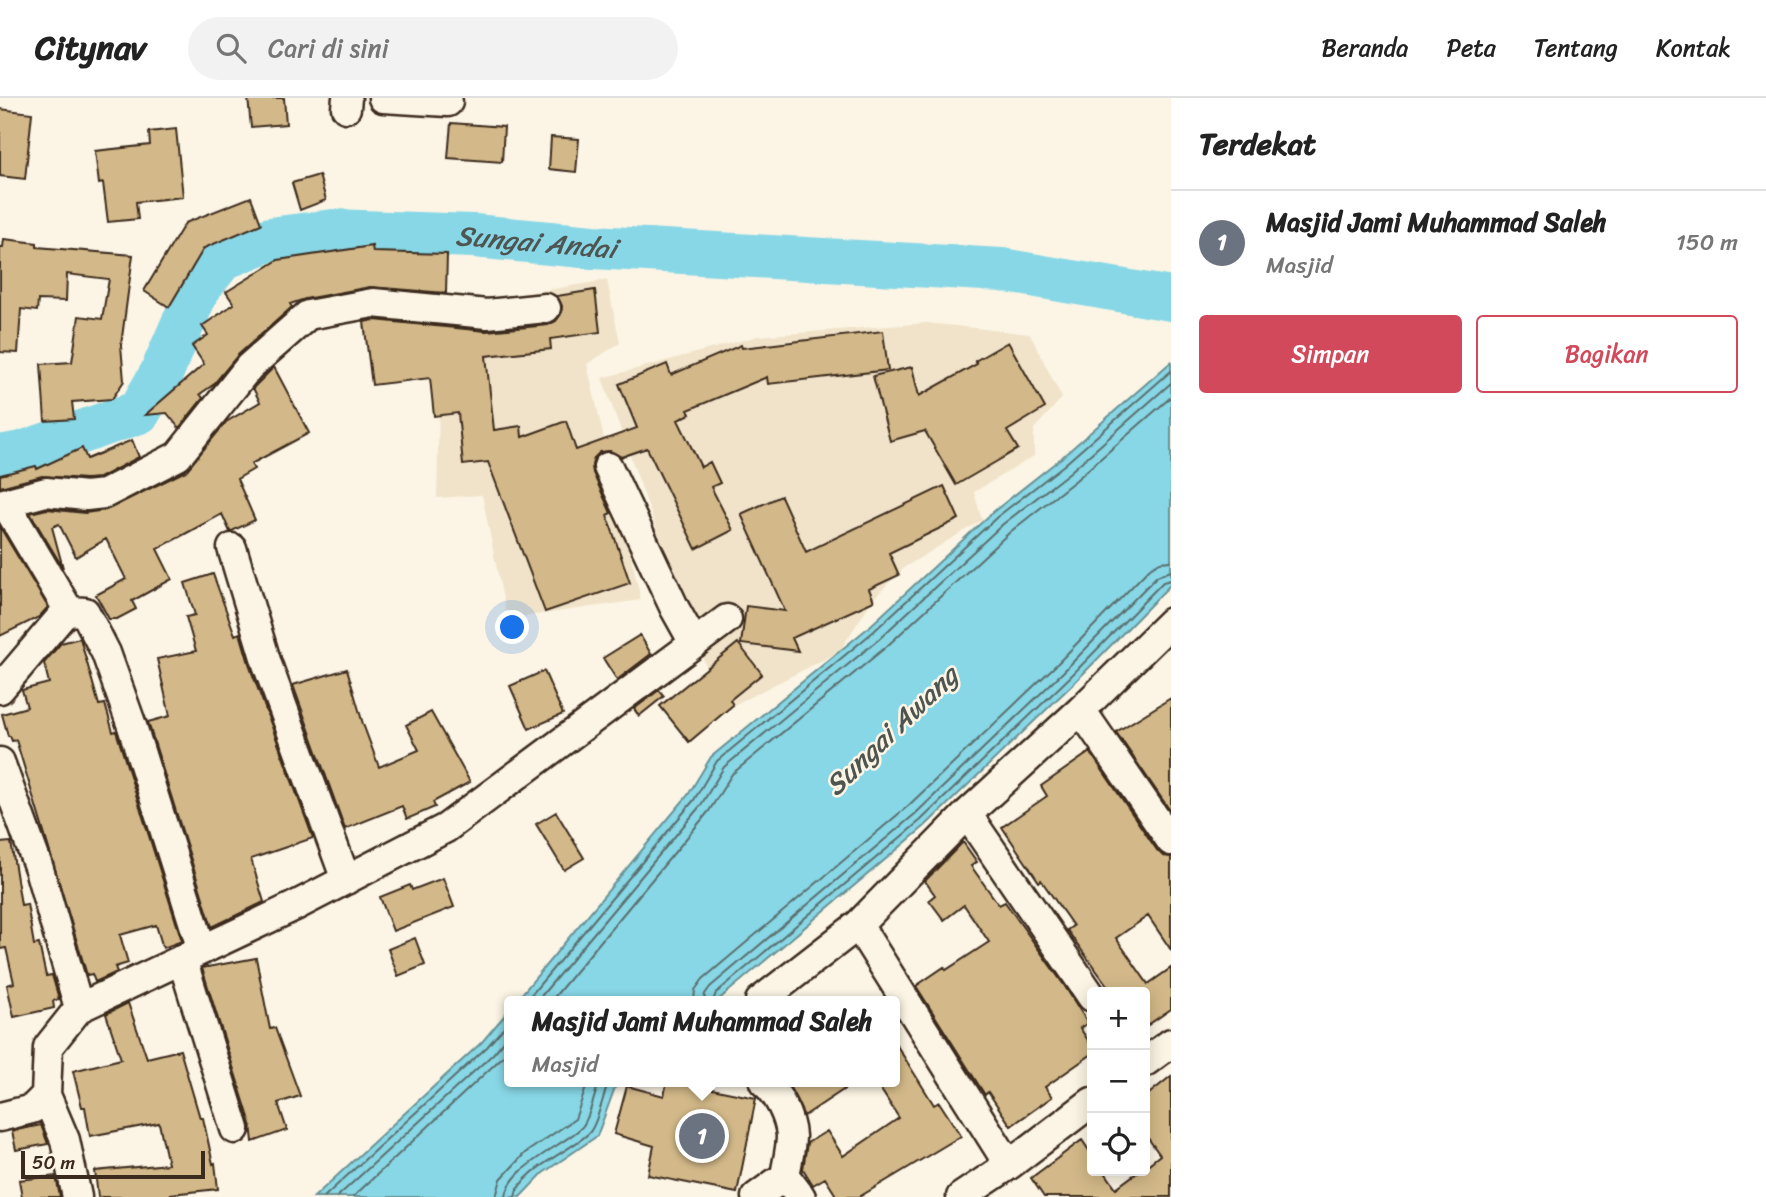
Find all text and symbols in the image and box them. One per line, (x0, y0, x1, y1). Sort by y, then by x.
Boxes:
search box (188, 17, 678, 80)
text: Citynav (35, 19, 146, 77)
text: Cari di sini (268, 25, 389, 71)
text: Beranda (1321, 27, 1408, 69)
text: Peta (1446, 27, 1496, 69)
text: Tentang (1534, 27, 1618, 69)
text: Kontak (1656, 27, 1731, 69)
icon: search (212, 29, 250, 67)
text: Terdekat (1199, 117, 1316, 171)
text: Masjid Jami Muhammad Saleh (1266, 199, 1607, 245)
water label: Sungai Andai (455, 211, 623, 274)
text: 1 (1217, 222, 1227, 263)
text: 150 m (1676, 222, 1738, 263)
text: Masjid (1266, 245, 1333, 286)
button: Simpan (1199, 315, 1462, 393)
button: Bagikan (1476, 315, 1738, 393)
your location (495, 610, 529, 644)
water label: Sungai Awang (812, 651, 972, 808)
map controls (1087, 987, 1150, 1176)
button: + (1087, 987, 1150, 1050)
popup (504, 996, 900, 1087)
text: Masjid Jami Muhammad Saleh (532, 998, 872, 1044)
text: Masjid (532, 1044, 598, 1085)
button: − (1087, 1050, 1150, 1113)
pin: 1 (679, 1110, 725, 1162)
button: locate (1087, 1113, 1150, 1176)
text: 50 m (32, 1146, 75, 1179)
scale bar (21, 1148, 205, 1180)

